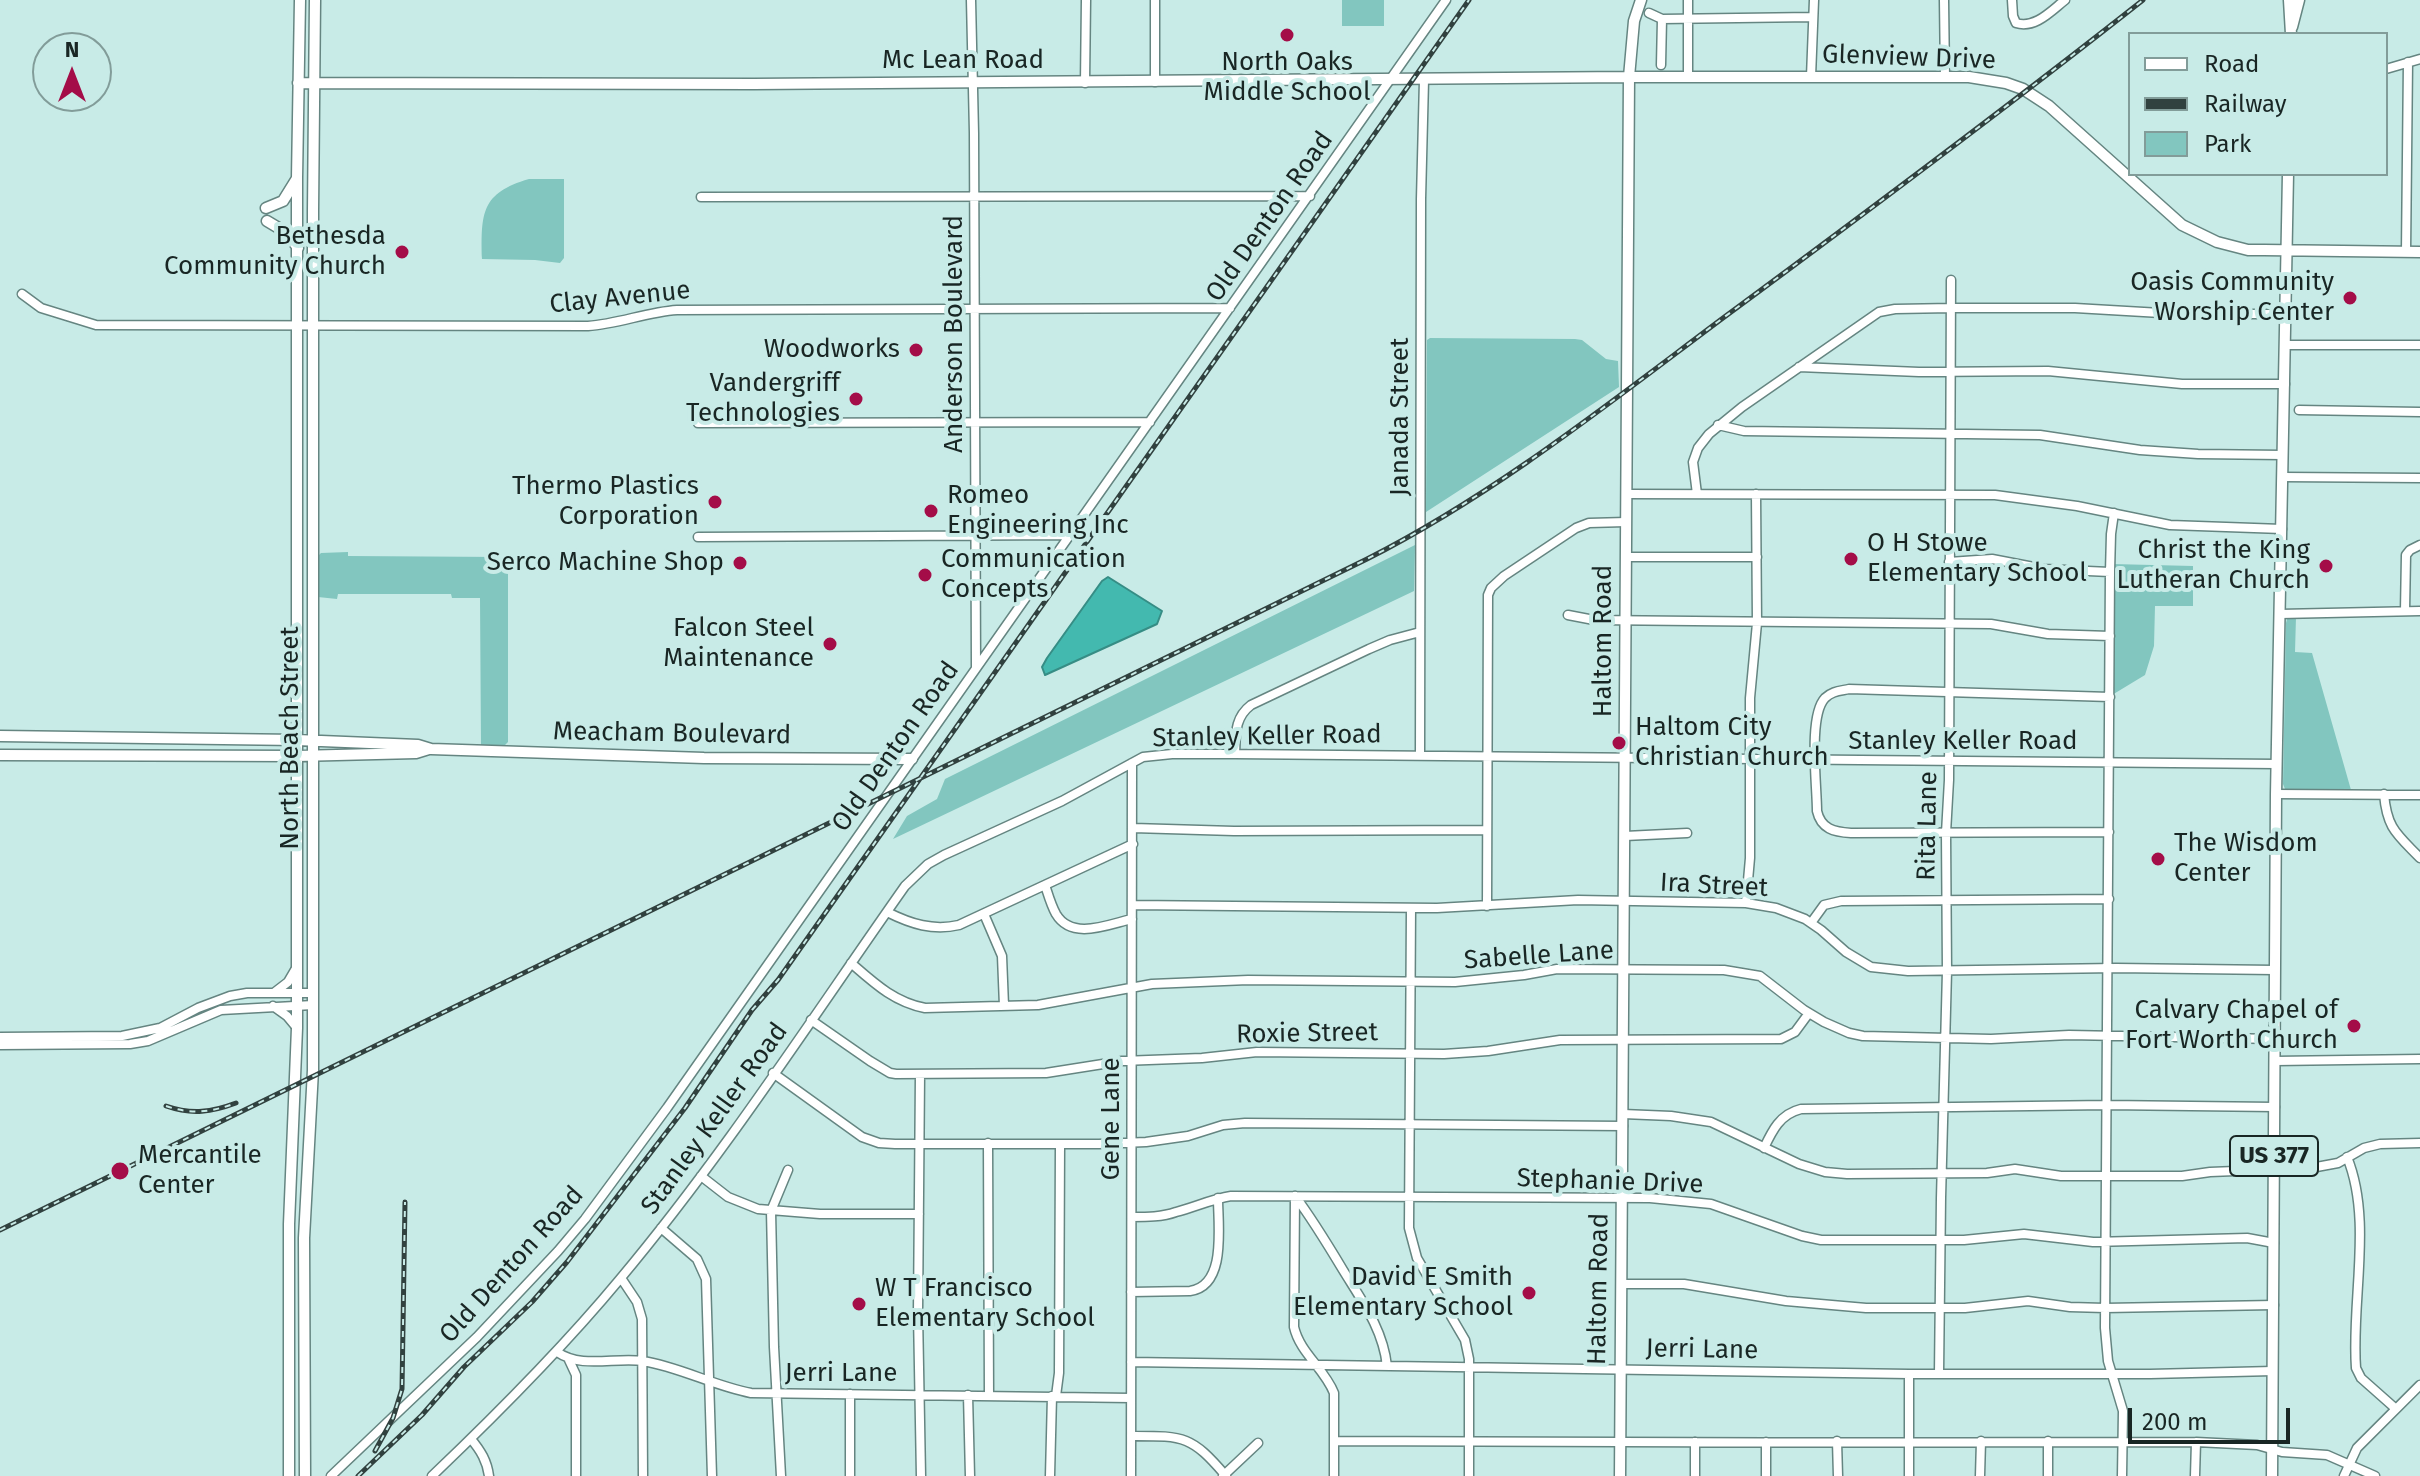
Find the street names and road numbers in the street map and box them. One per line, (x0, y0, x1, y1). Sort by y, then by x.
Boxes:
street label: Glenview Drive (1822, 39, 1996, 77)
street label: Mc Lean Road (882, 45, 1044, 77)
street label: Old Denton Road (1200, 126, 1340, 308)
street label: Anderson Boulevard (939, 215, 971, 453)
street label: Clay Avenue (548, 275, 692, 321)
street label: Janada Street (1385, 338, 1417, 496)
street label: Haltom Road (1588, 565, 1620, 717)
street label: North Beach Street (275, 626, 307, 850)
street label: Old Denton Road (826, 656, 966, 838)
street label: Meacham Boulevard (553, 716, 791, 752)
street label: Stanley Keller Road (1152, 719, 1382, 755)
street label: Stanley Keller Road (1848, 726, 2078, 758)
street label: Rita Lane (1911, 771, 1945, 881)
street label: Ira Street (1659, 868, 1769, 904)
street label: Sabelle Lane (1463, 935, 1615, 977)
street label: Stanley Keller Road (635, 1017, 795, 1221)
street label: Roxie Street (1236, 1017, 1378, 1051)
street label: Gene Lane (1096, 1057, 1128, 1181)
road number: US 377 (2230, 1136, 2318, 1176)
street label: Stephanie Drive (1516, 1163, 1704, 1201)
street label: Old Denton Road (433, 1180, 591, 1350)
street label: Haltom Road (1582, 1212, 1616, 1366)
street label: Jerri Lane (1645, 1333, 1759, 1367)
street label: Jerri Lane (785, 1358, 897, 1390)

